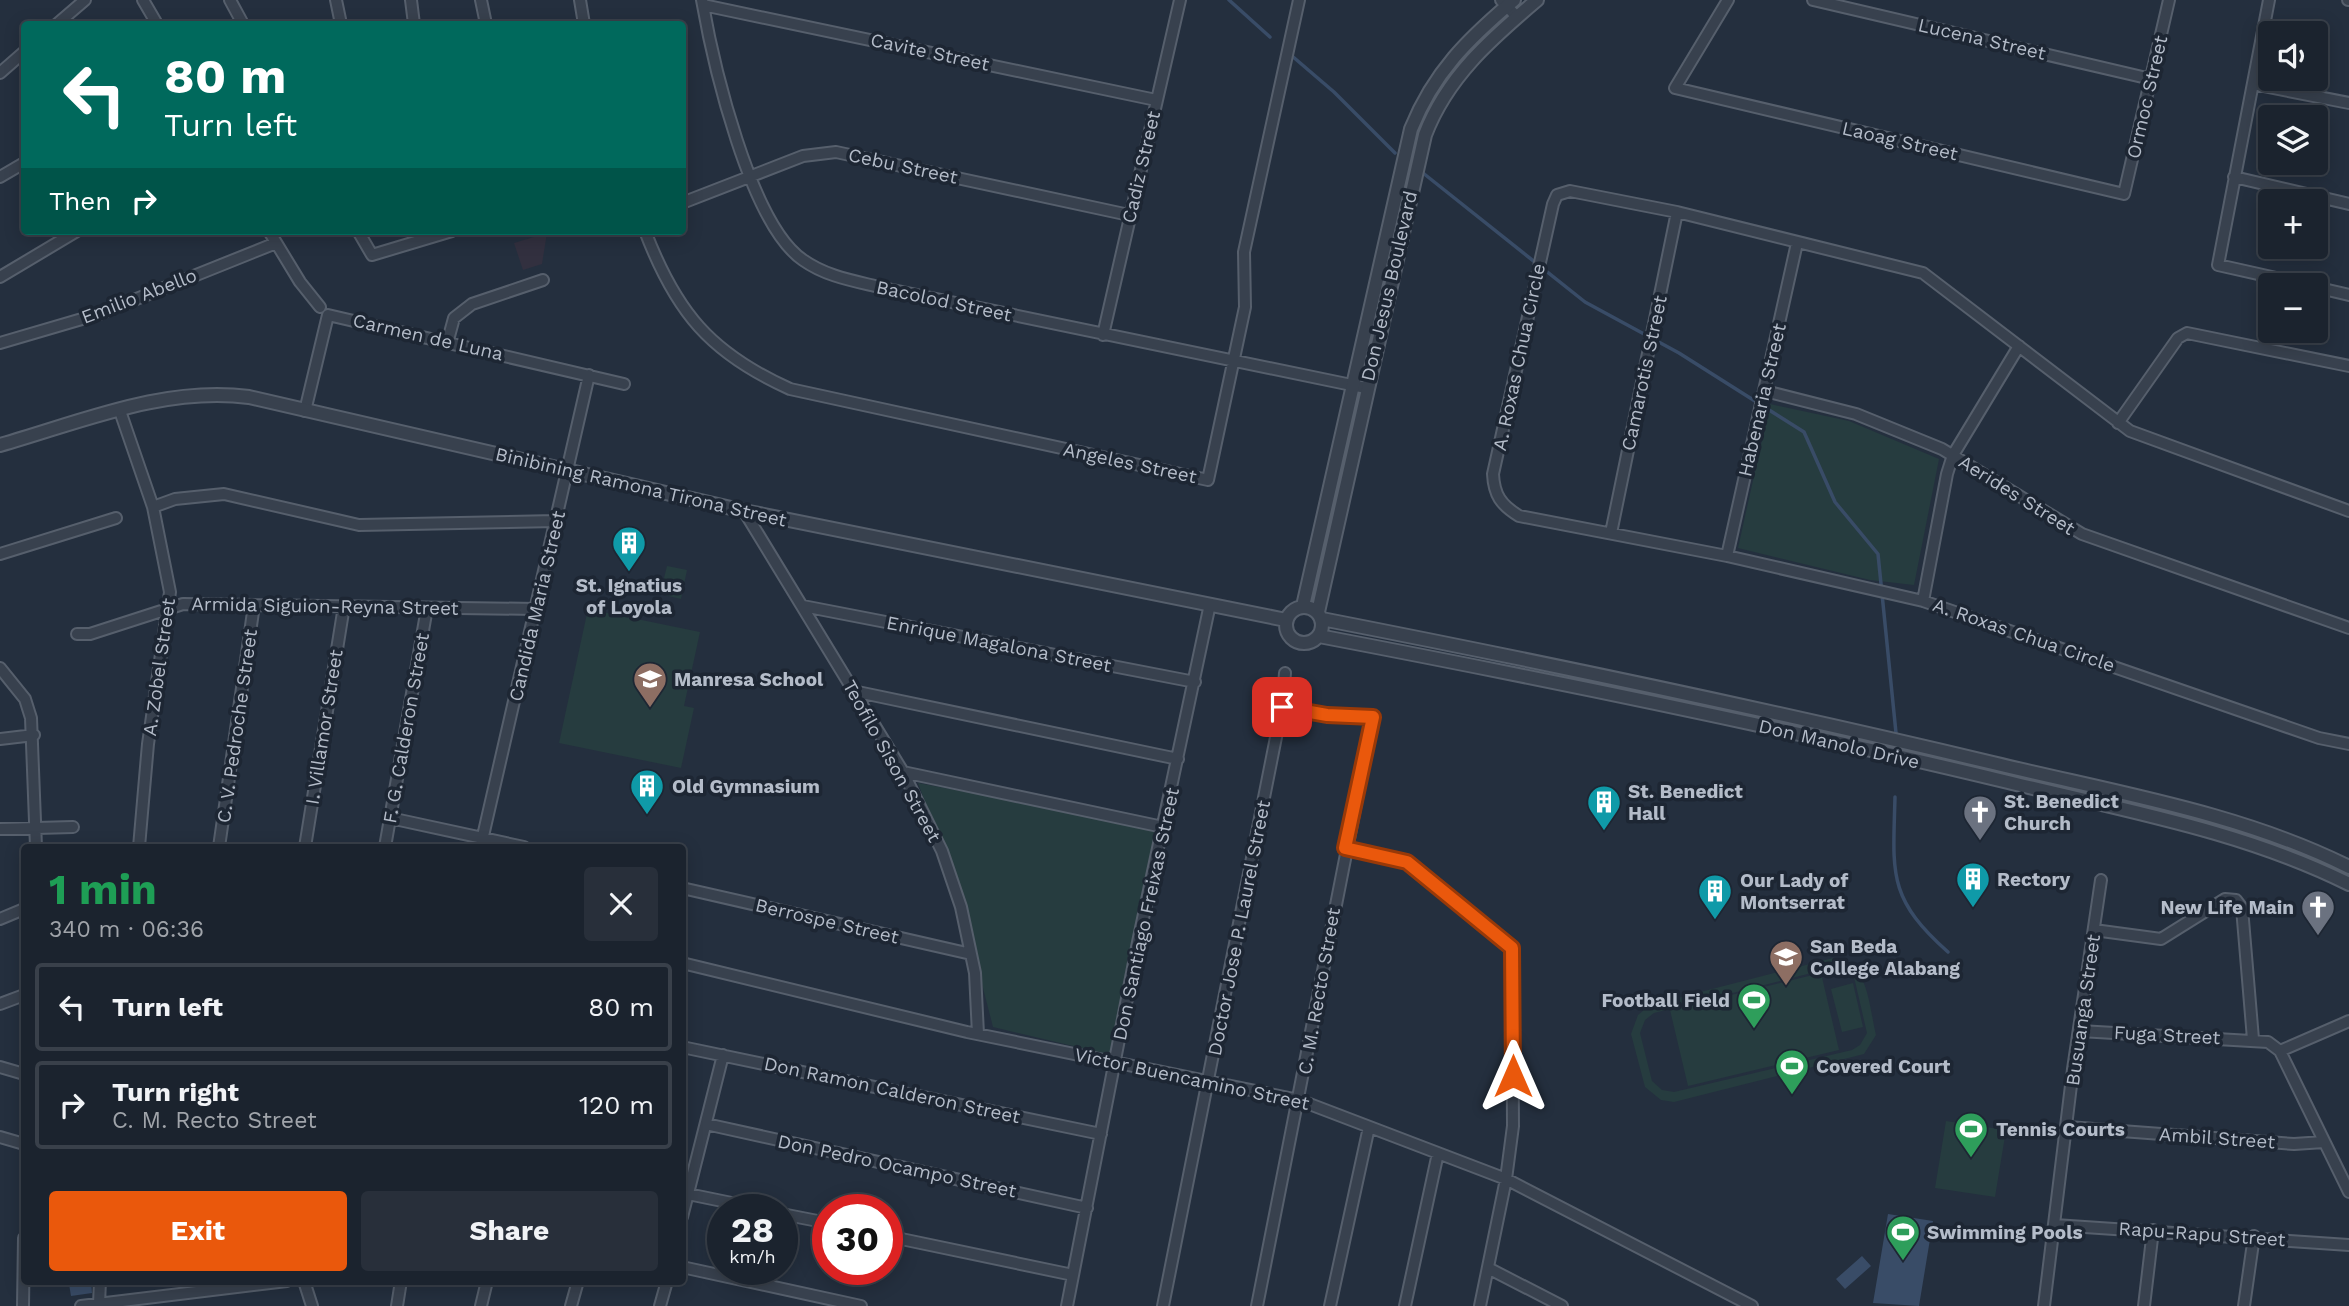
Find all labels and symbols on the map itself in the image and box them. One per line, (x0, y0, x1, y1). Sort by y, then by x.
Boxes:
street label: Lucena Street (1916, 13, 2048, 65)
street label: Cavite Street (868, 28, 992, 76)
street label: Ormoc Street (2122, 33, 2172, 161)
street label: Cadiz Street (1117, 109, 1165, 225)
street label: Laoag Street (1840, 117, 1960, 165)
street label: Cebu Street (846, 143, 960, 189)
street label: Don Jesus Boulevard (1356, 189, 1422, 383)
street label: A. Roxas Chua Circle (1488, 261, 1550, 453)
street label: Emilio Abello (78, 263, 200, 329)
street label: Bacolod Street (874, 275, 1014, 327)
street label: Camarotis Street (1616, 293, 1672, 453)
street label: Carmen de Luna (351, 309, 506, 366)
street label: Habenaria Street (1733, 321, 1791, 479)
street label: Angeles Street (1061, 438, 1199, 488)
street label: Binibining Ramona Tirona Street (493, 442, 789, 532)
street label: Aerides Street (1955, 450, 2079, 540)
street label: Candida Maria Street (504, 508, 570, 704)
building icon: St. Ignatius of Loyola (610, 524, 648, 573)
place label: St. Ignatius of Loyola (576, 574, 682, 619)
street label: Armida Siguion-Reyna Street (191, 592, 459, 620)
street label: A. Roxas Chua Circle (1930, 593, 2118, 677)
street label: A. Zobel Street (138, 597, 180, 737)
street label: Enrique Magalona Street (885, 611, 1113, 677)
street label: C. V. Pedroche Street (212, 628, 262, 824)
street label: F. G. Calderon Street (378, 631, 434, 825)
street label: I. Villamor Street (300, 648, 348, 806)
school or university icon: Manresa School (631, 660, 669, 709)
place label: Manresa School (674, 668, 824, 691)
street label: Teofilo Sison Street (838, 676, 946, 846)
pin (1252, 677, 1312, 737)
street label: Don Manolo Drive (1756, 714, 1922, 774)
building icon: Old Gymnasium (628, 767, 666, 816)
place label: Old Gymnasium (672, 775, 820, 798)
place label: St. Benedict Hall (1628, 780, 1744, 825)
building icon: St. Benedict Hall (1585, 783, 1623, 832)
street label: Don Santiago Freixas Street (1108, 785, 1184, 1043)
place label: St. Benedict Church (2004, 790, 2120, 835)
church icon: St. Benedict Church (1961, 793, 1999, 842)
street label: Doctor Jose P. Laurel Street (1203, 798, 1275, 1058)
building icon: Rectory (1954, 860, 1992, 909)
place label: Rectory (1997, 868, 2071, 891)
place label: Our Lady of Montserrat (1740, 869, 1848, 914)
building icon: Our Lady of Montserrat (1696, 872, 1734, 921)
church icon: New Life Main (2299, 888, 2337, 937)
street label: Berrospe Street (753, 893, 901, 949)
place label: New Life Main (2160, 896, 2294, 919)
street label: C. M. Recto Street (1293, 906, 1345, 1076)
street label: Busuanga Street (2061, 933, 2105, 1087)
place label: San Beda College Alabang (1810, 935, 1960, 980)
school or university icon: San Beda College Alabang (1767, 938, 1805, 987)
sports icon: Football Field (1735, 981, 1773, 1030)
place label: Football Field (1601, 989, 1730, 1012)
street label: Fuga Street (2113, 1021, 2221, 1049)
position arrow (1476, 1039, 1550, 1113)
street label: Victor Buencamino Street (1073, 1043, 1312, 1115)
sports icon: Covered Court (1773, 1047, 1811, 1096)
street label: Don Ramon Calderon Street (762, 1052, 1022, 1128)
place label: Covered Court (1816, 1055, 1951, 1078)
sports icon: Tennis Courts (1952, 1110, 1990, 1159)
place label: Tennis Courts (1996, 1118, 2125, 1141)
street label: Ambil Street (2158, 1122, 2276, 1154)
street label: Don Pedro Ocampo Street (775, 1129, 1019, 1203)
speed limit sign: 30 (812, 1194, 903, 1285)
sports icon: Swimming Pools (1884, 1213, 1922, 1262)
street label: Rapu-Rapu Street (2118, 1217, 2286, 1251)
place label: Swimming Pools (1927, 1221, 2083, 1244)

